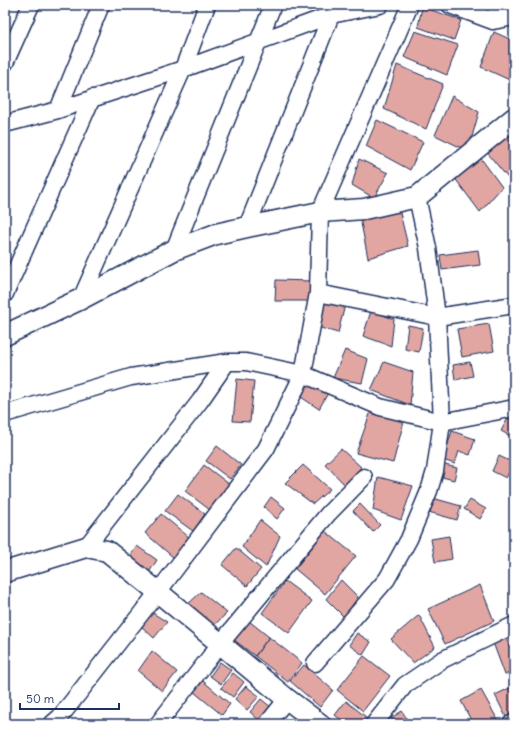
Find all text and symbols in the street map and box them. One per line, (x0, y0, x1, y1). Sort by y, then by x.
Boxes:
scale bar (20, 685, 119, 711)
text: 50 m (26, 691, 55, 706)

